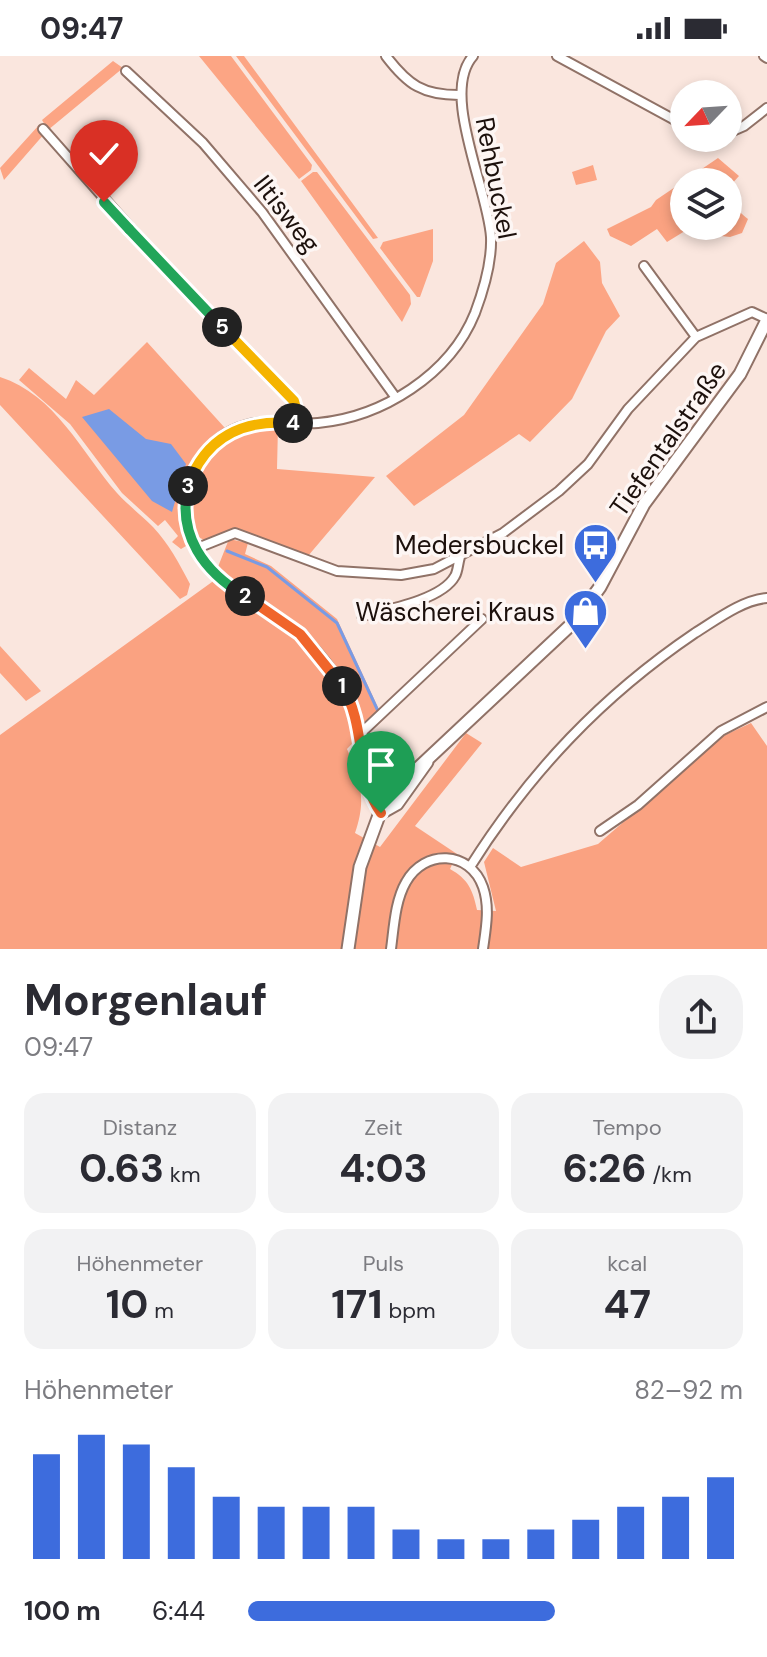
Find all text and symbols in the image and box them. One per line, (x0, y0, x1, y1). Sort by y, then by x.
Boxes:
text: 09:47 (40, 9, 123, 48)
north arrow (670, 80, 742, 152)
map controls (670, 80, 742, 240)
street label: Rehbuckel (468, 114, 524, 242)
pin (70, 120, 138, 202)
icon: check (82, 132, 126, 176)
street label: Iltisweg (246, 168, 328, 260)
button: layers (670, 168, 742, 240)
pin: 5 (202, 307, 242, 347)
text: 5 (215, 312, 229, 341)
street label: Tiefentalstraße (602, 355, 734, 523)
pin: 4 (273, 403, 313, 443)
text: 4 (286, 408, 300, 437)
pin: 3 (168, 466, 208, 506)
text: 3 (181, 471, 195, 500)
bus stop icon: Medersbuckel (571, 521, 619, 584)
place label: Medersbuckel (395, 528, 564, 562)
pin: 2 (225, 576, 265, 616)
text: 2 (239, 581, 251, 610)
shop icon: Wäscherei Kraus (562, 588, 610, 651)
place label: Wäscherei Kraus (355, 595, 555, 629)
pin: 1 (322, 666, 362, 706)
text: 1 (338, 671, 346, 700)
pin (347, 731, 415, 813)
icon: arrive (359, 743, 403, 787)
text: Morgenlauf (24, 971, 267, 1029)
button: share (659, 975, 743, 1059)
text: 09:47 (24, 1030, 93, 1064)
text: Distanz (103, 1113, 177, 1142)
text: Zeit (364, 1113, 403, 1142)
text: Tempo (593, 1113, 662, 1142)
text: 0.63 (79, 1142, 164, 1194)
text: 4:03 (339, 1142, 428, 1194)
text: 6:26 (563, 1142, 647, 1194)
text: km (164, 1160, 201, 1189)
text: /km (647, 1160, 692, 1189)
text: Höhenmeter (77, 1249, 203, 1278)
text: Puls (363, 1249, 404, 1278)
text: kcal (607, 1249, 647, 1278)
text: 10 (106, 1278, 148, 1330)
text: 171 (331, 1278, 383, 1330)
text: 47 (603, 1278, 651, 1330)
text: m (148, 1296, 174, 1325)
text: bpm (383, 1296, 436, 1325)
text: Höhenmeter (24, 1373, 173, 1407)
text: 82–92 m (634, 1373, 743, 1407)
text: 100 m (24, 1594, 101, 1628)
text: 6:44 (152, 1594, 205, 1628)

